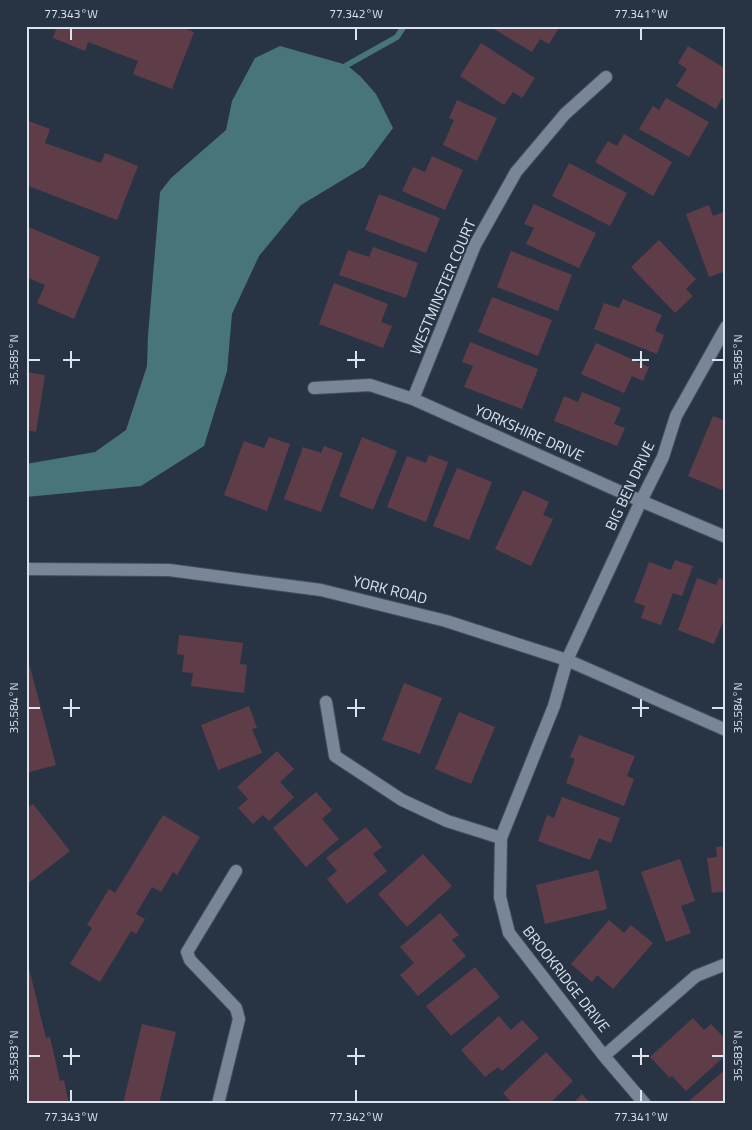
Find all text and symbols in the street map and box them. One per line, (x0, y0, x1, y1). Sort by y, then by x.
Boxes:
text: 77.343°W (44, 4, 98, 23)
text: 77.342°W (329, 4, 383, 23)
text: 77.341°W (614, 4, 668, 23)
street label: WESTMINSTER COURT (404, 215, 482, 358)
text: 35.585°N (4, 334, 23, 386)
text: 35.585°N (728, 334, 747, 386)
street label: YORKSHIRE DRIVE (471, 398, 588, 467)
street label: BIG BEN DRIVE (599, 437, 660, 534)
street label: YORK ROAD (350, 569, 430, 610)
text: 35.584°N (4, 682, 23, 734)
text: 35.584°N (728, 682, 747, 734)
street label: BROOKRIDGE DRIVE (517, 920, 615, 1037)
text: 35.583°N (4, 1030, 23, 1082)
text: 35.583°N (728, 1030, 747, 1082)
text: 77.343°W (44, 1107, 98, 1126)
text: 77.342°W (329, 1107, 383, 1126)
text: 77.341°W (614, 1107, 668, 1126)

